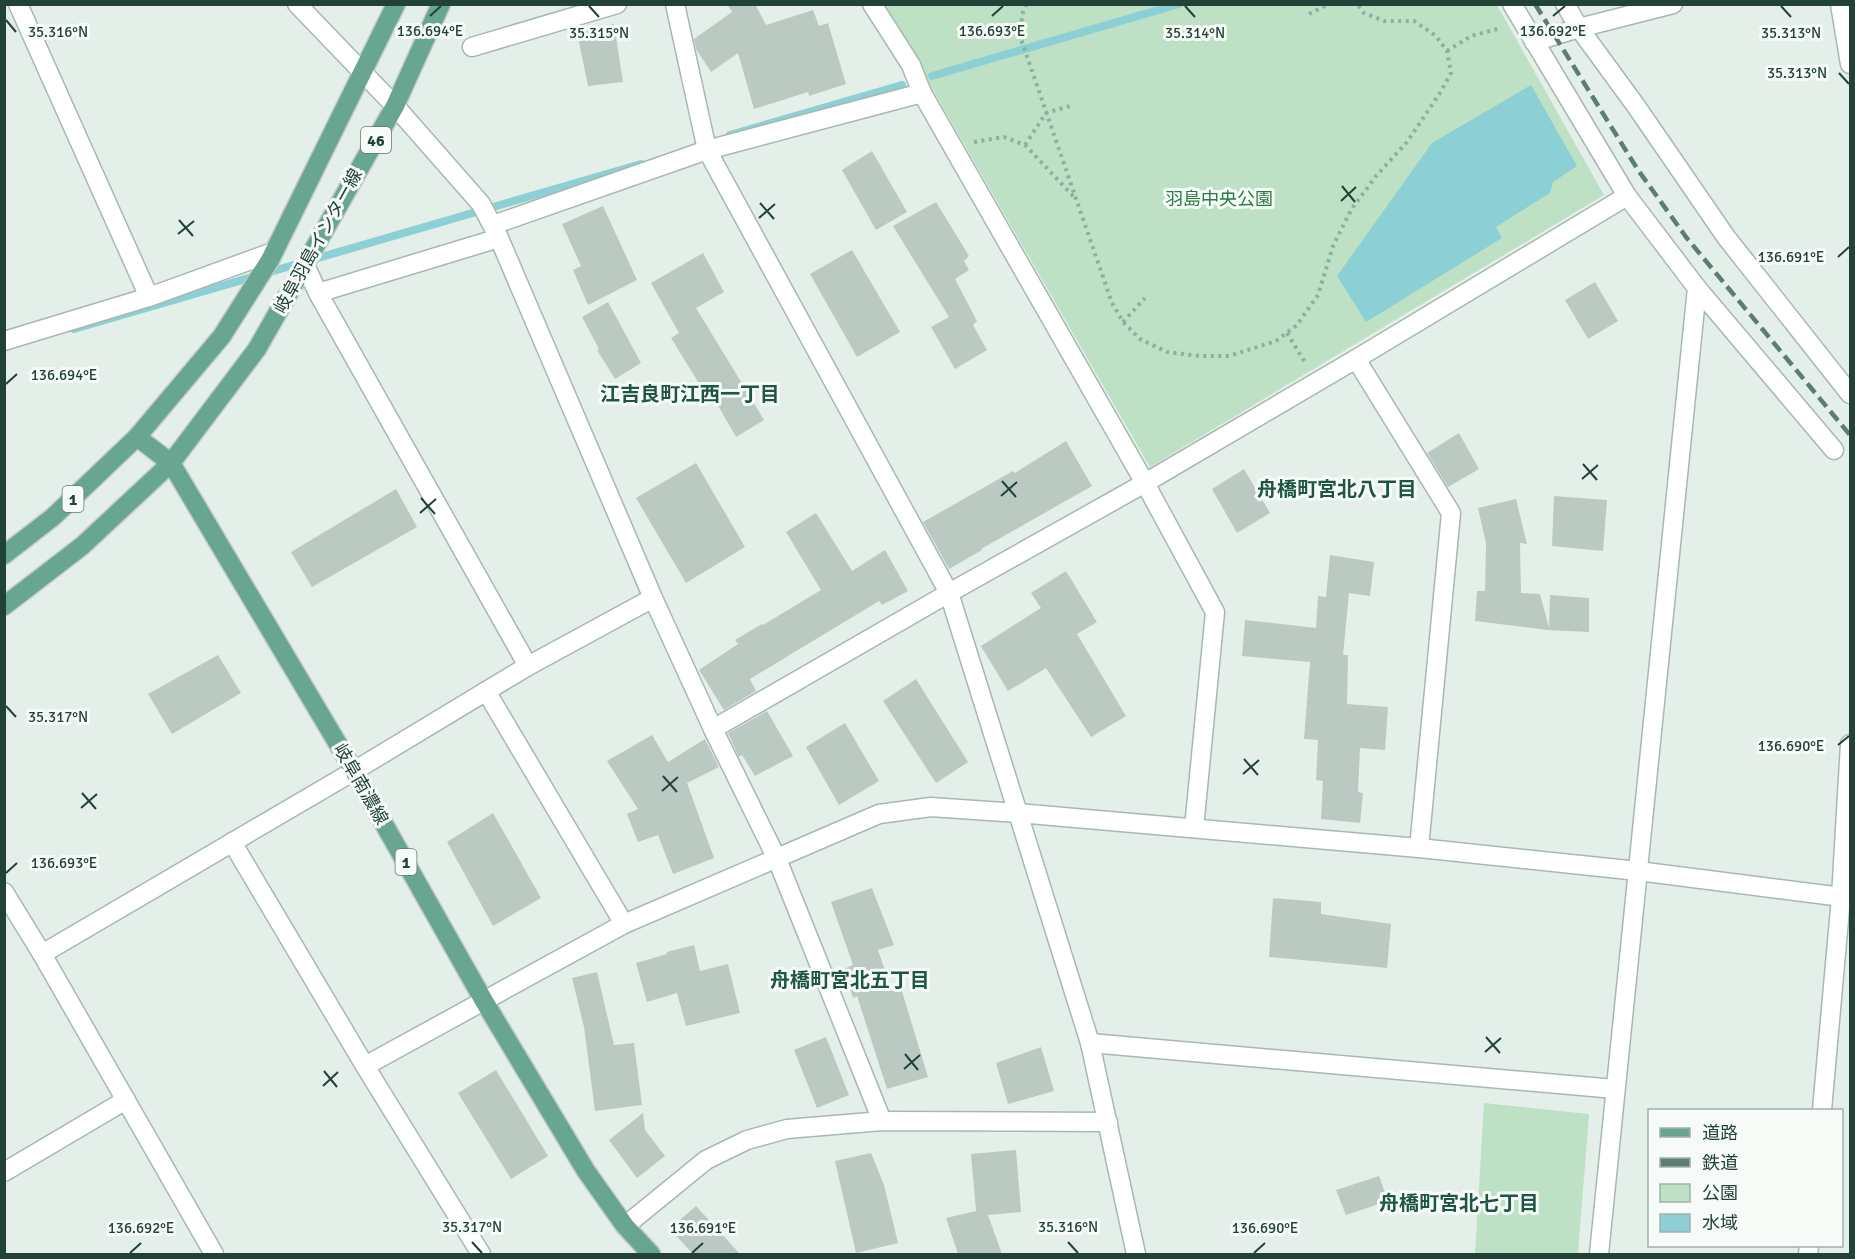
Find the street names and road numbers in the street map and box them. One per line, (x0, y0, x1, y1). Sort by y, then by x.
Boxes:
road number: 46 (361, 127, 391, 153)
street label: 岐阜羽島インター線 (269, 165, 367, 317)
road number: 1 (62, 486, 84, 512)
street label: 岐阜南濃線 (329, 740, 393, 828)
road number: 1 (396, 849, 416, 875)

